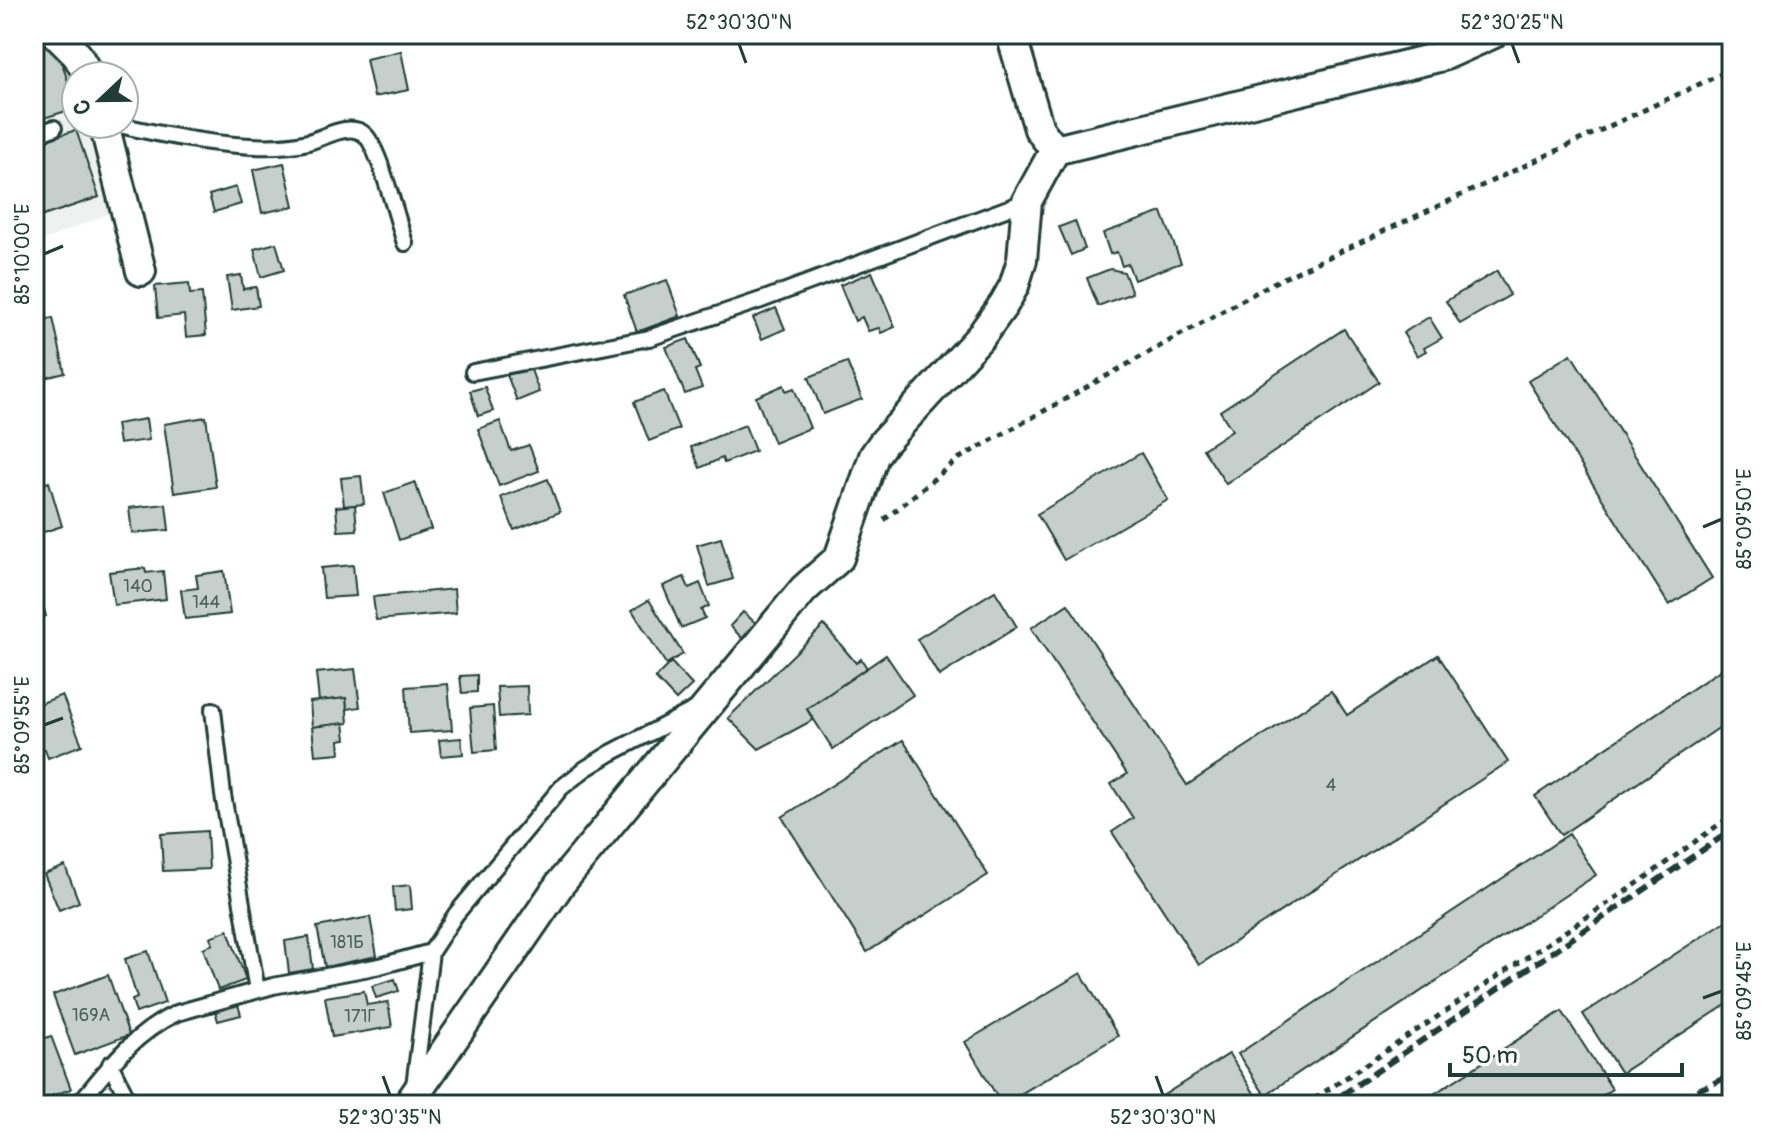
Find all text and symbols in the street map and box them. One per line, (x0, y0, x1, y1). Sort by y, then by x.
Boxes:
text: 52°30'30"N (686, 10, 792, 35)
text: 52°30'25"N (1460, 10, 1564, 35)
north arrow (60, 60, 140, 140)
text: С (67, 95, 98, 119)
text: 85°10'00"E (10, 204, 35, 304)
text: 85°09'50"E (1732, 469, 1757, 569)
house number: 140 (123, 575, 153, 598)
house number: 144 (192, 591, 221, 614)
text: 85°09'55"E (10, 676, 35, 774)
house number: 4 (1326, 774, 1337, 797)
house number: 181Б (330, 931, 364, 954)
text: 85°09'45"E (1732, 942, 1757, 1040)
house number: 169А (72, 1004, 111, 1027)
house number: 171Г (344, 1005, 376, 1028)
scale bar (1450, 1027, 1682, 1077)
text: 50 m (1462, 1041, 1518, 1070)
text: 52°30'35"N (338, 1105, 442, 1130)
text: 52°30'30"N (1110, 1105, 1216, 1130)

